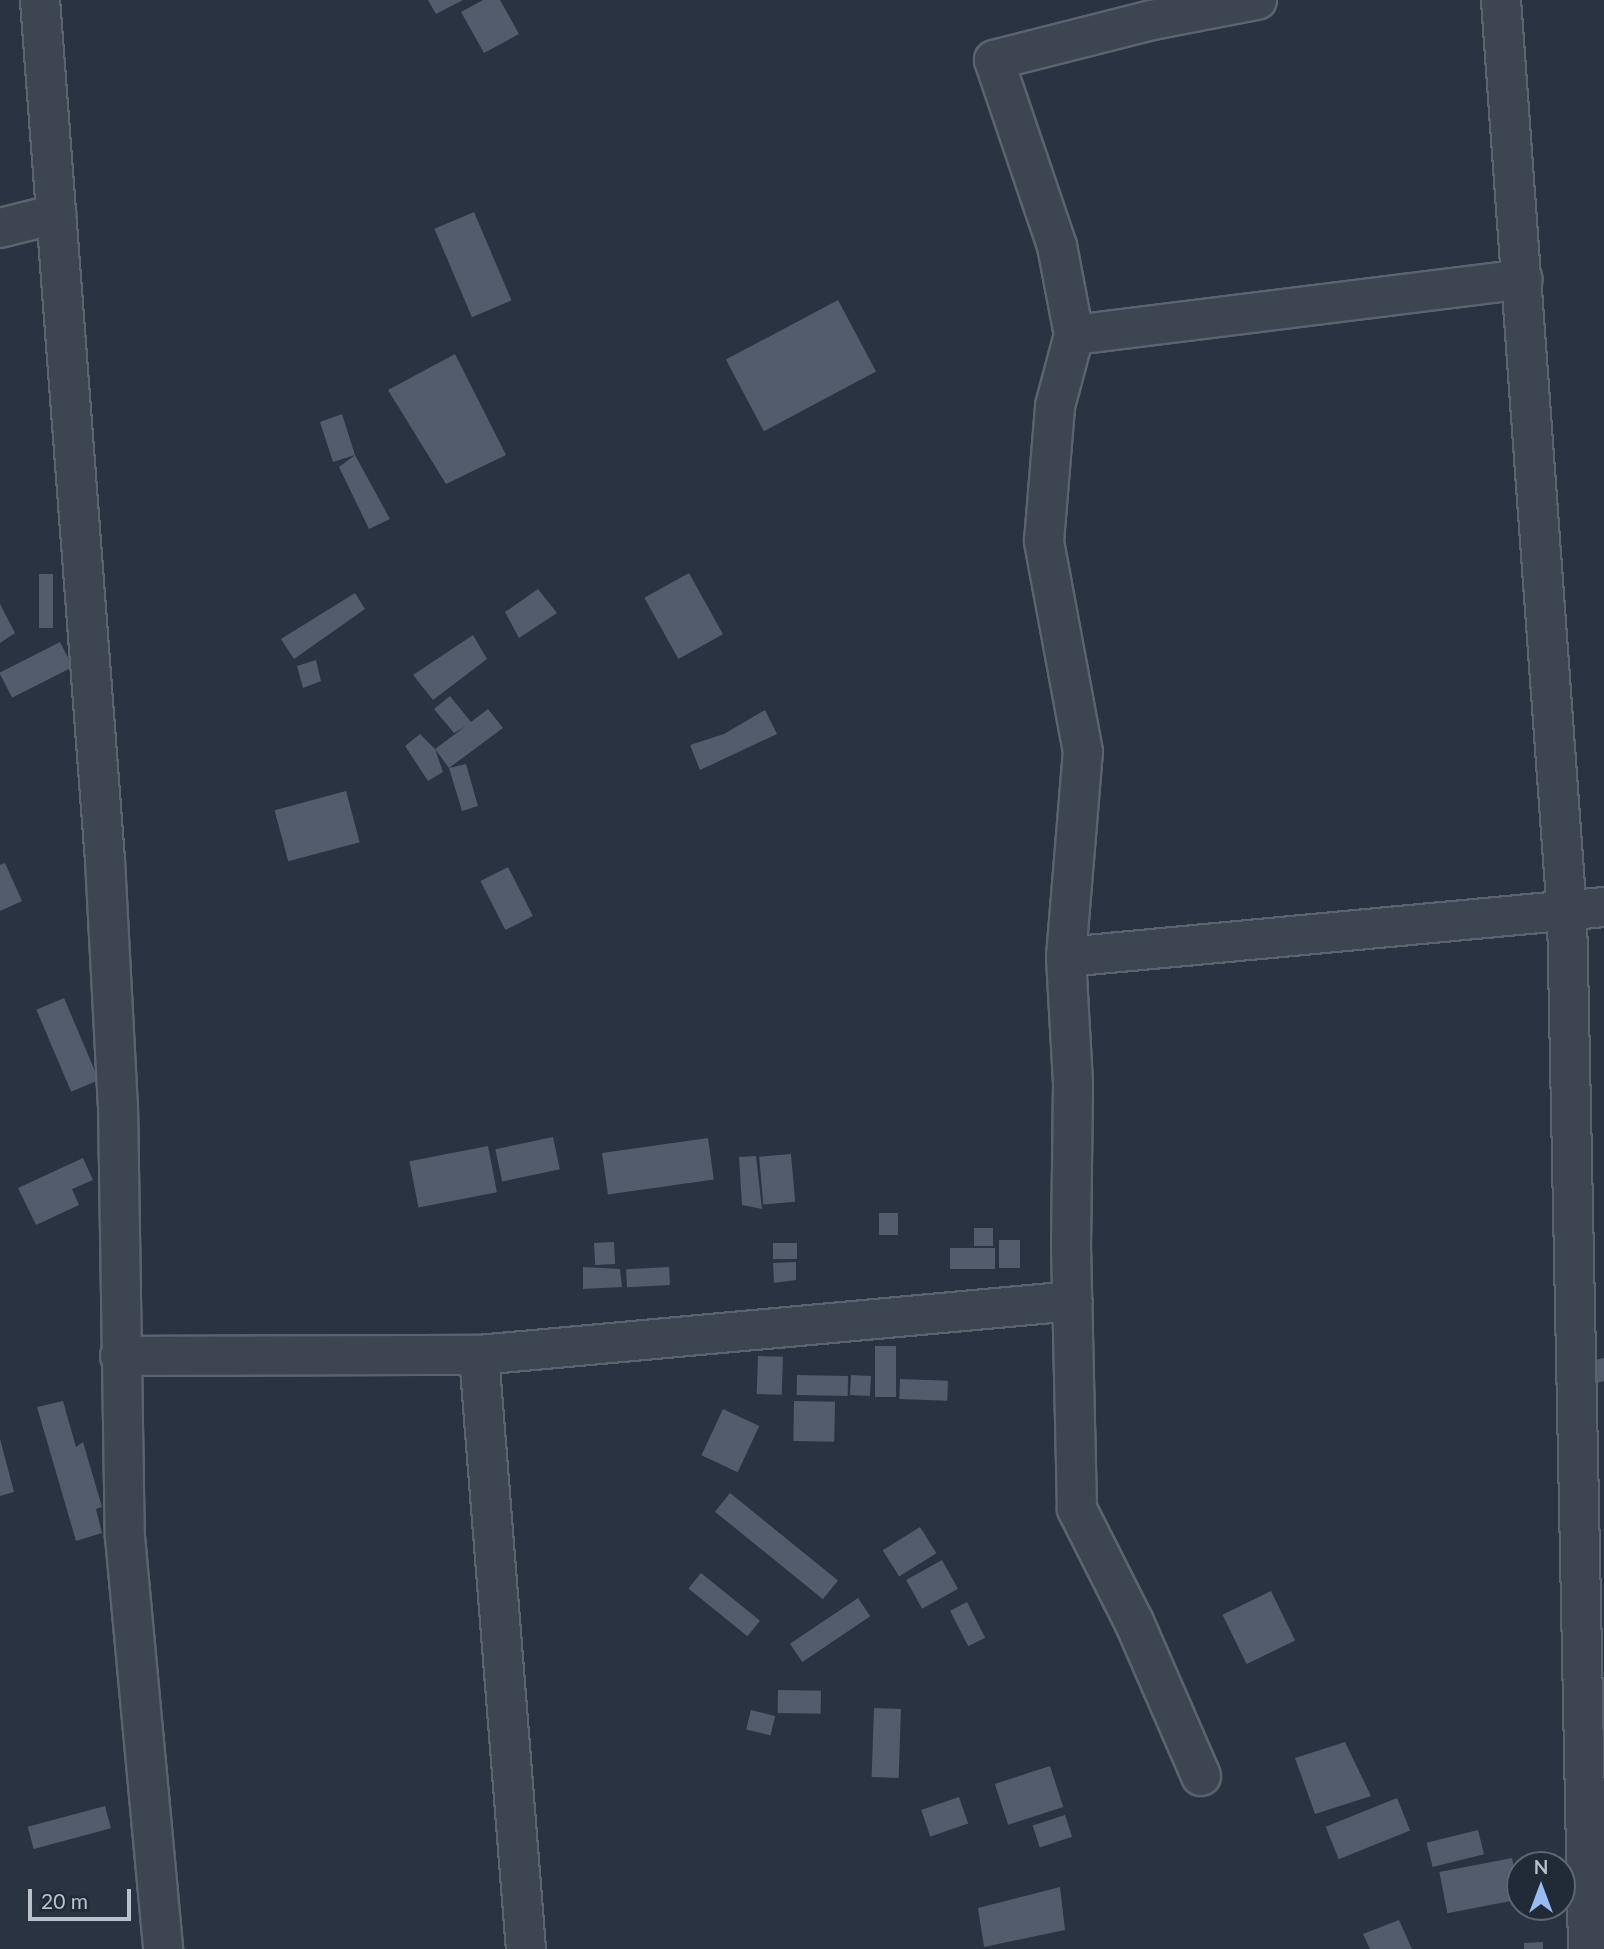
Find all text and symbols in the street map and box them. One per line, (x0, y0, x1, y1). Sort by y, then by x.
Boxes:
north arrow (1506, 1851, 1576, 1921)
text: N (1534, 1855, 1548, 1878)
scale bar (32, 1876, 135, 1920)
text: 20 m (41, 1888, 88, 1913)

